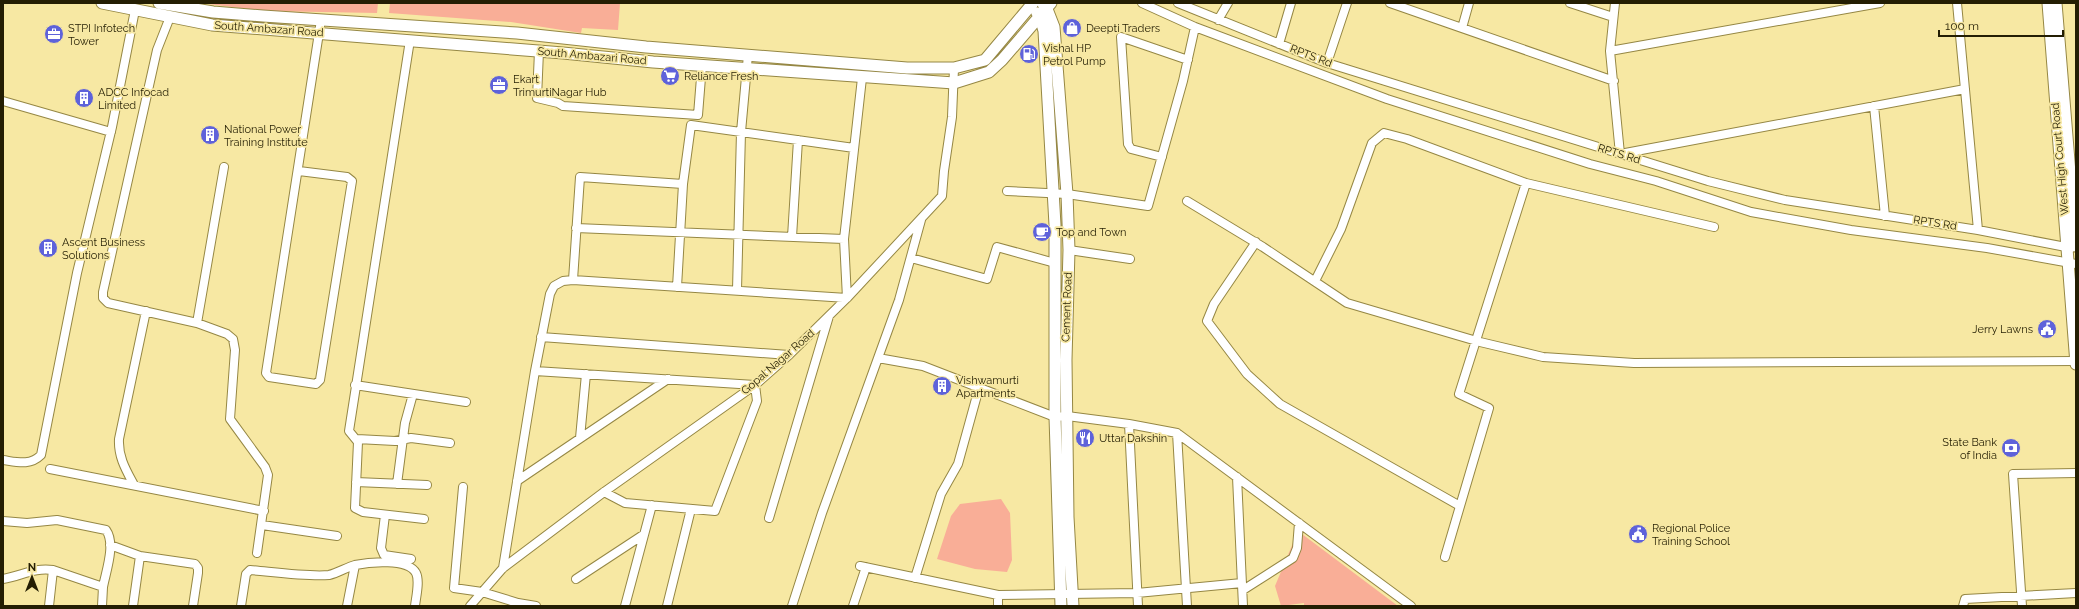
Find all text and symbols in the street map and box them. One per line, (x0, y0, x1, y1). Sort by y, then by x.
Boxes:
scale bar (1939, 12, 2063, 38)
shop icon: Deepti Traders (1061, 17, 1083, 39)
street label: South Ambazari Road (214, 19, 324, 39)
text: 100 m (1945, 19, 1979, 33)
place label: STPI Infotech Tower (68, 22, 135, 48)
place label: Deepti Traders (1086, 22, 1160, 35)
office icon: STPI Infotech Tower (43, 23, 65, 45)
place label: Vishal HP Petrol Pump (1043, 42, 1106, 68)
street label: RPTS Rd (1288, 42, 1334, 70)
fuel station icon: Vishal HP Petrol Pump (1018, 43, 1040, 65)
street label: South Ambazari Road (537, 45, 647, 67)
supermarket icon: Reliance Fresh (659, 65, 681, 87)
place label: Reliance Fresh (684, 70, 758, 83)
place label: Ekart TrimurtiNagar Hub (513, 73, 607, 99)
office icon: Ekart TrimurtiNagar Hub (488, 74, 510, 96)
place label: ADCC Infocad Limited (98, 86, 169, 112)
building icon: ADCC Infocad Limited (73, 87, 95, 109)
street label: West High Court Road (2049, 102, 2071, 216)
place label: National Power Training Institute (224, 123, 308, 149)
building icon: National Power Training Institute (199, 124, 221, 146)
street label: RPTS Rd (1596, 141, 1642, 167)
street label: RPTS Rd (1912, 213, 1958, 233)
cafe icon: Top and Town (1031, 221, 1053, 243)
place label: Top and Town (1056, 226, 1127, 239)
place label: Ascent Business Solutions (62, 236, 145, 262)
building icon: Ascent Business Solutions (37, 237, 59, 259)
street label: Cement Road (1059, 272, 1075, 342)
public building icon: Jerry Lawns (2036, 318, 2058, 340)
place label: Jerry Lawns (1972, 323, 2033, 336)
street label: Gopal Nagar Road (739, 327, 817, 397)
place label: Vishwamurti Apartments (956, 374, 1019, 400)
building icon: Vishwamurti Apartments (931, 375, 953, 397)
restaurant icon: Uttar Dakshin (1074, 427, 1096, 449)
place label: Uttar Dakshin (1099, 432, 1167, 445)
place label: State Bank of India (1942, 436, 1997, 462)
bank icon: State Bank of India (2000, 437, 2022, 459)
place label: Regional Police Training School (1652, 522, 1731, 548)
public building icon: Regional Police Training School (1627, 523, 1649, 545)
north arrow (12, 557, 52, 597)
text: N (28, 561, 36, 574)

